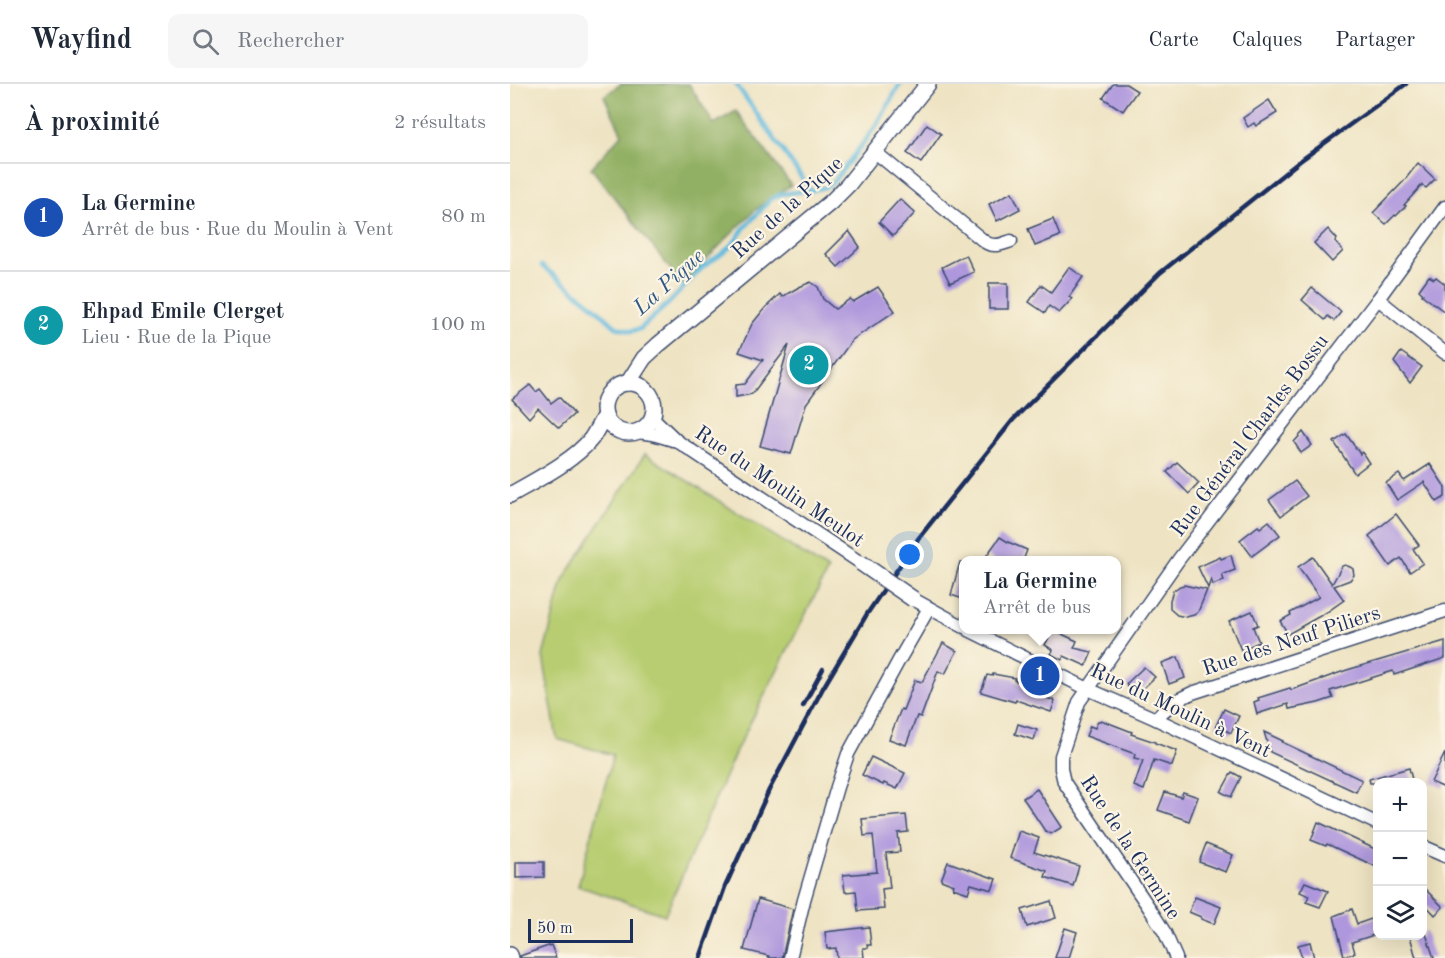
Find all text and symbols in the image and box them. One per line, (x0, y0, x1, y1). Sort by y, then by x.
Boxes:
search box (168, 14, 588, 68)
icon: search (189, 25, 222, 58)
text: Wayfind (30, 27, 132, 55)
text: Rechercher (237, 30, 344, 52)
text: Carte (1149, 30, 1199, 51)
text: Calques (1232, 30, 1302, 51)
text: Partager (1335, 30, 1415, 51)
text: À proximité (24, 110, 160, 136)
text: 2 résultats (394, 113, 486, 133)
street label: Rue de la Pique (728, 153, 848, 263)
text: La Germine (81, 193, 196, 215)
text: 1 (38, 207, 49, 227)
text: 80 m (441, 207, 486, 227)
text: Arrêt de bus · Rue du Moulin à Vent (81, 220, 393, 240)
water label: La Pique (629, 245, 709, 320)
text: Ehpad Emile Clerget (81, 301, 284, 323)
text: 2 (38, 315, 49, 335)
text: 100 m (430, 315, 486, 335)
text: Lieu · Rue de la Pique (81, 328, 271, 348)
street label: Rue Général Charles Bossu (1167, 331, 1333, 541)
pin: 2 (790, 342, 828, 388)
street label: Rue du Moulin Meulot (691, 423, 868, 552)
your location (895, 540, 924, 569)
popup (959, 556, 1121, 634)
text: La Germine (983, 571, 1097, 593)
text: Arrêt de bus (983, 598, 1091, 618)
street label: Rue des Neuf Piliers (1200, 603, 1383, 680)
pin: 1 (1020, 654, 1060, 698)
street label: Rue du Moulin à Vent (1087, 660, 1274, 762)
street label: Rue de la Germine (1075, 772, 1184, 924)
map controls (1373, 778, 1427, 940)
button: + (1373, 778, 1427, 832)
button: − (1373, 832, 1427, 886)
button: layers (1373, 886, 1427, 940)
scale bar (528, 916, 633, 944)
text: 50 m (537, 921, 573, 937)

